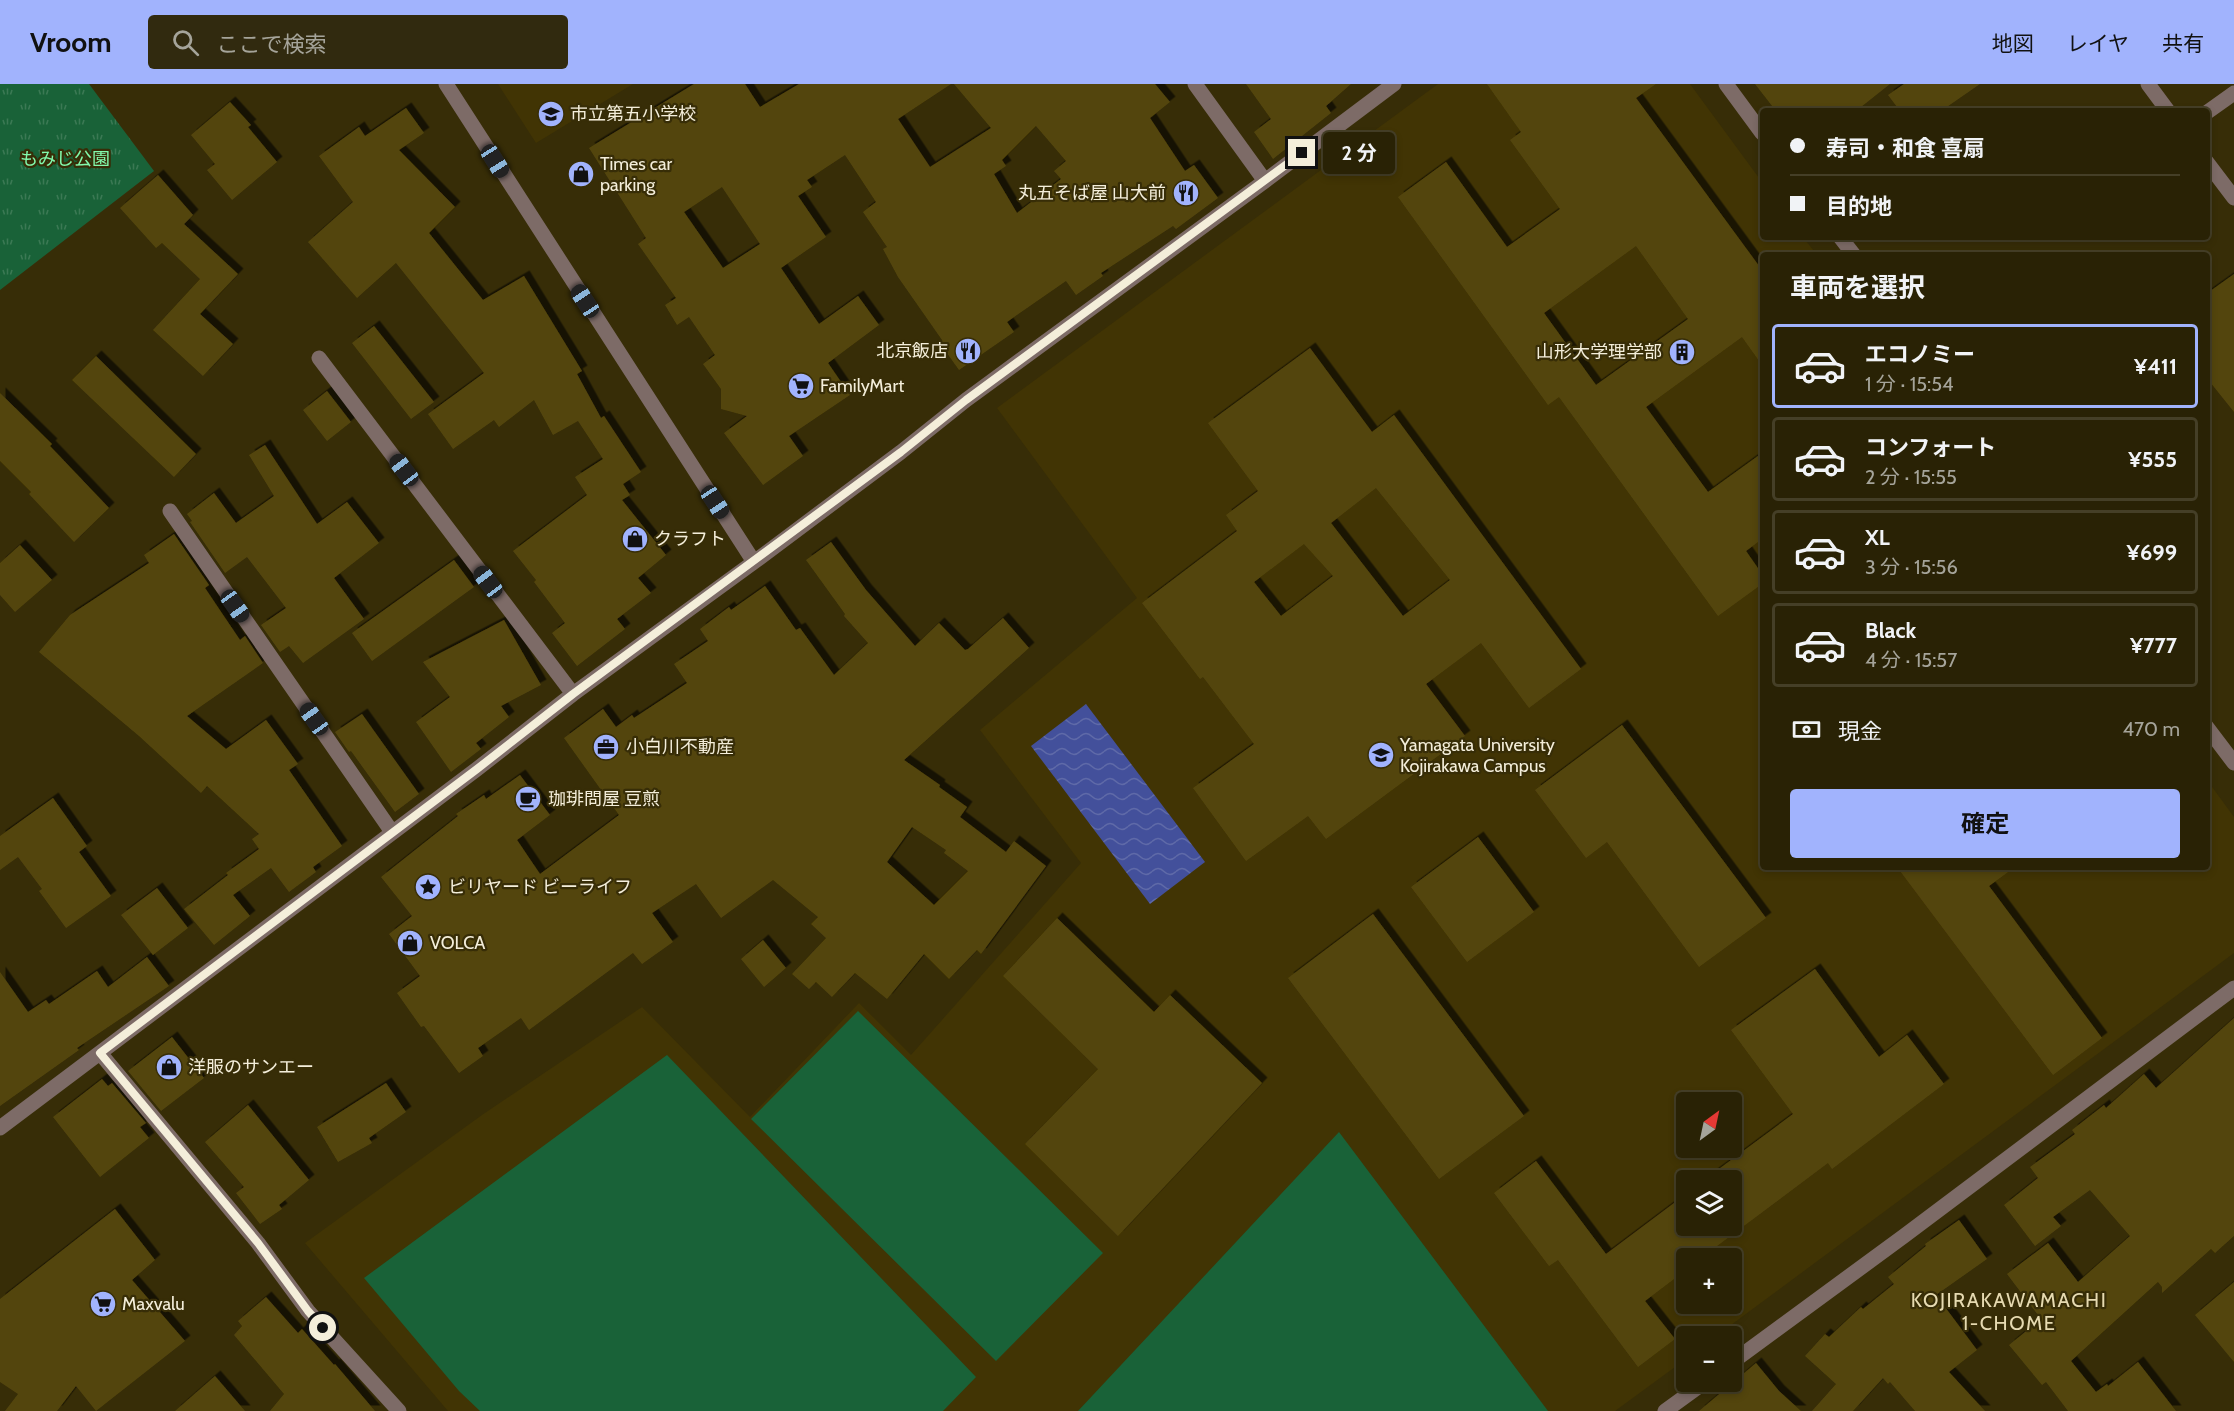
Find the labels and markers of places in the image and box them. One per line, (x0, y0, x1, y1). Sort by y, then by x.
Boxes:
school or university icon: 市立第五小学校 (536, 99, 566, 129)
place label: 市立第五小学校 (570, 103, 696, 125)
place label: Times car parking (600, 153, 673, 196)
shop icon: Times car parking (566, 159, 596, 189)
restaurant icon: 丸五そば屋 山大前 (1171, 178, 1201, 208)
place label: 丸五そば屋 山大前 (1018, 182, 1166, 204)
restaurant icon: 北京飯店 (953, 336, 983, 366)
building icon: 山形大学理学部 (1667, 337, 1697, 367)
place label: 北京飯店 (876, 340, 948, 362)
place label: 山形大学理学部 (1536, 341, 1662, 363)
supermarket icon: FamilyMart (786, 371, 816, 401)
place label: FamilyMart (820, 375, 904, 397)
shop icon: クラフト (620, 524, 650, 554)
place label: クラフト (654, 528, 726, 550)
office icon: 小白川不動産 (591, 732, 621, 762)
place label: Yamagata University Kojirakawa Campus (1399, 734, 1555, 777)
place label: 小白川不動産 (626, 736, 734, 758)
school or university icon: Yamagata University Kojirakawa Campus (1366, 740, 1396, 770)
cafe icon: 珈琲問屋 豆煎 (513, 784, 543, 814)
place label: 珈琲問屋 豆煎 (548, 788, 660, 810)
place icon: ビリヤード ビーライフ (413, 872, 443, 902)
place label: ビリヤード ビーライフ (448, 876, 632, 898)
shop icon: VOLCA (395, 928, 425, 958)
place label: VOLCA (430, 932, 485, 954)
shop icon: 洋服のサンエー (154, 1052, 184, 1082)
place label: 洋服のサンエー (188, 1056, 314, 1078)
supermarket icon: Maxvalu (88, 1289, 118, 1319)
place label: Maxvalu (122, 1293, 185, 1315)

